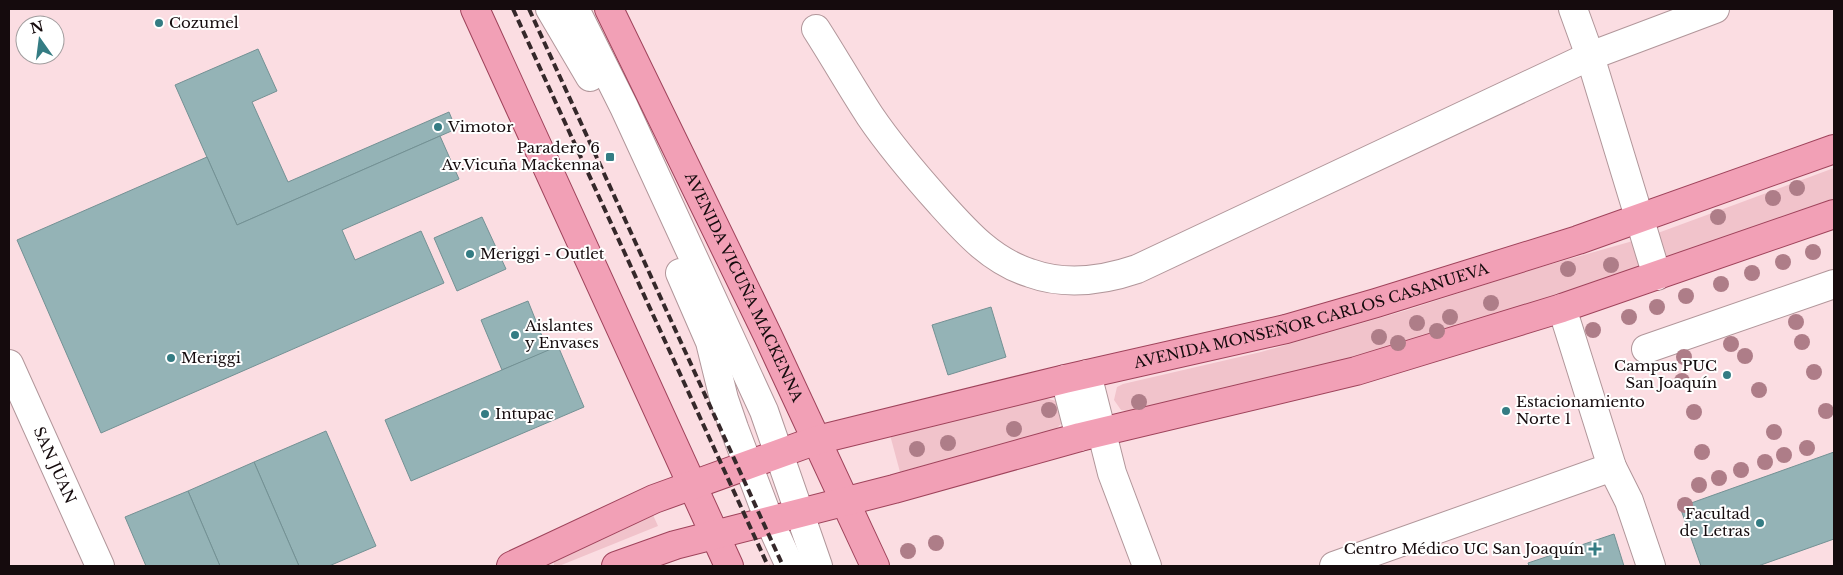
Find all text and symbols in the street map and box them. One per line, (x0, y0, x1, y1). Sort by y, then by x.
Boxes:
place label: Cozumel (169, 13, 239, 32)
north arrow (15, 15, 65, 65)
text: N (28, 17, 45, 38)
marker: Cozumel (153, 17, 165, 29)
place label: Vimotor (447, 117, 514, 136)
marker: Vimotor (432, 121, 444, 133)
place label: Paradero 6 Av.Vicuña Mackenna (441, 138, 601, 174)
marker: Paradero 6 Av.Vicuña Mackenna (604, 151, 616, 163)
street label: AVENIDA VICUÑA MACKENNA (680, 168, 807, 405)
place label: Meriggi - Outlet (480, 244, 605, 263)
marker: Meriggi - Outlet (464, 248, 476, 260)
street label: AVENIDA MONSEÑOR CARLOS CASANUEVA (1131, 258, 1491, 372)
place label: Aislantes y Envases (524, 316, 599, 352)
marker: Aislantes y Envases (509, 329, 521, 341)
place label: Meriggi (181, 348, 241, 367)
marker: Meriggi (165, 352, 177, 364)
place label: Campus PUC San Joaquín (1614, 356, 1717, 392)
marker: Campus PUC San Joaquín (1721, 369, 1733, 381)
place label: Estacionamiento Norte 1 (1516, 392, 1645, 428)
place label: Intupac (495, 404, 554, 423)
marker: Estacionamiento Norte 1 (1500, 405, 1512, 417)
marker: Intupac (479, 408, 491, 420)
street label: SAN JUAN (29, 424, 81, 506)
place label: Facultad de Letras (1680, 504, 1750, 540)
marker: Facultad de Letras (1754, 517, 1766, 529)
place label: Centro Médico UC San Joaquín (1344, 539, 1584, 558)
marker: Centro Médico UC San Joaquín (1588, 542, 1602, 556)

